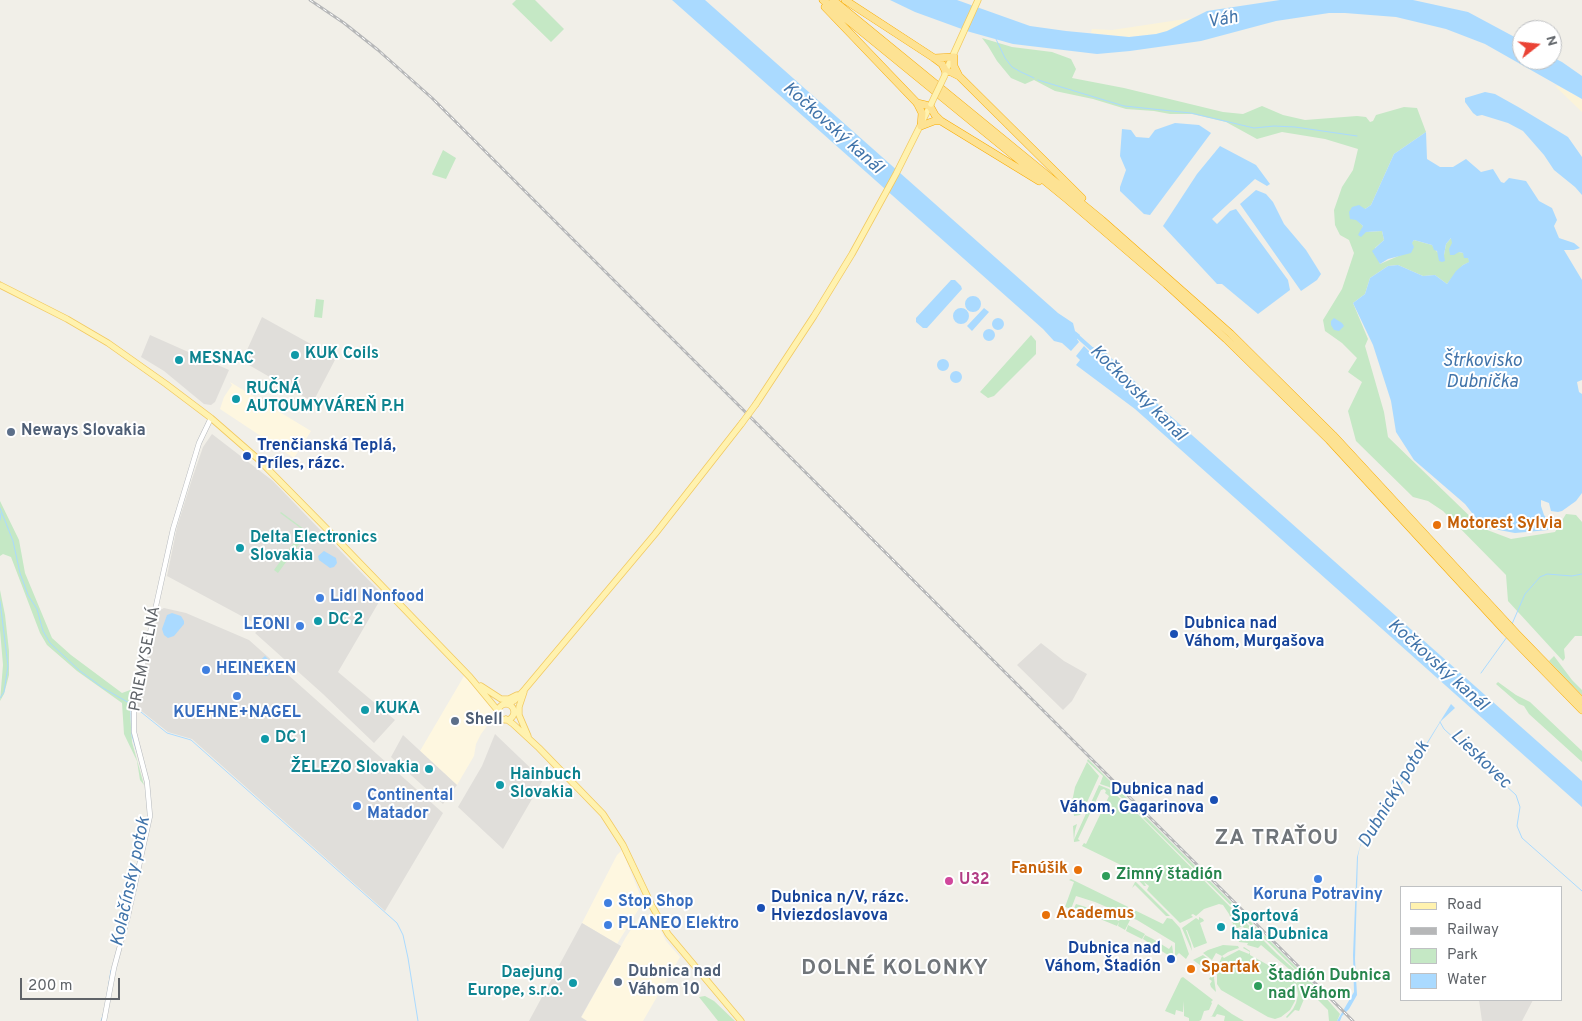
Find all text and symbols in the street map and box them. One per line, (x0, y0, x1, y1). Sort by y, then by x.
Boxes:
water label: Váh (1206, 8, 1240, 34)
north arrow (1512, 20, 1562, 70)
text: N (1541, 34, 1560, 48)
water label: Kočkovský kanál (777, 78, 887, 180)
water label: Kočkovský kanál (1084, 341, 1190, 447)
place label: KUK Coils (305, 345, 379, 365)
marker: KUK Coils (289, 349, 301, 361)
place label: MESNAC (189, 350, 254, 370)
water label: Štrkovisko Dubnička (1442, 351, 1522, 394)
marker: MESNAC (173, 354, 185, 366)
place label: RUČNÁ AUTOUMYVÁREŇ P.H (246, 380, 404, 418)
marker: RUČNÁ AUTOUMYVÁREŇ P.H (230, 393, 242, 405)
place label: Neways Slovakia (21, 422, 146, 442)
marker: Neways Slovakia (5, 426, 17, 438)
place label: Trenčianská Teplá, Príles, rázc. (257, 437, 396, 475)
marker: Trenčianská Teplá, Príles, rázc. (241, 450, 253, 462)
place label: Motorest Sylvia (1447, 515, 1562, 535)
marker: Motorest Sylvia (1431, 519, 1443, 531)
place label: Delta Electronics Slovakia (250, 529, 377, 567)
marker: Delta Electronics Slovakia (234, 542, 246, 554)
place label: Lidl Nonfood (330, 588, 424, 608)
marker: Lidl Nonfood (314, 592, 326, 604)
street label: PRIEMYSELNÁ (126, 605, 166, 713)
place label: DC 2 (328, 611, 363, 631)
marker: DC 2 (312, 615, 324, 627)
place label: Dubnica nad Váhom, Murgašova (1184, 615, 1324, 653)
water label: Kočkovský kanál (1382, 615, 1492, 717)
place label: LEONI (243, 616, 290, 636)
marker: LEONI (294, 620, 306, 632)
marker: Dubnica nad Váhom, Murgašova (1168, 628, 1180, 640)
place label: HEINEKEN (216, 660, 296, 680)
marker: HEINEKEN (200, 664, 212, 676)
marker: KUEHNE+NAGEL (231, 690, 243, 702)
place label: KUKA (375, 700, 420, 720)
place label: KUEHNE+NAGEL (173, 704, 301, 724)
marker: KUKA (359, 704, 371, 716)
place label: Shell (465, 711, 503, 731)
marker: Shell (449, 715, 461, 727)
water label: Lieskovec (1445, 726, 1515, 794)
place label: DC 1 (275, 729, 307, 749)
marker: DC 1 (259, 733, 271, 745)
water label: Dubnický potok (1355, 738, 1435, 852)
place label: ŽELEZO Slovakia (291, 759, 419, 779)
marker: ŽELEZO Slovakia (423, 763, 435, 775)
place label: Hainbuch Slovakia (510, 766, 581, 804)
marker: Hainbuch Slovakia (494, 779, 506, 791)
place label: Dubnica nad Váhom, Gagarinova (1060, 781, 1204, 819)
place label: Continental Matador (367, 787, 453, 825)
marker: Dubnica nad Váhom, Gagarinova (1208, 794, 1220, 806)
marker: Continental Matador (351, 800, 363, 812)
water label: Kolačínsky potok (108, 815, 156, 949)
district label: ZA TRAŤOU (1214, 827, 1340, 853)
place label: Fanúšik (1011, 860, 1068, 880)
marker: Fanúšik (1072, 864, 1084, 876)
place label: Zimný štadión (1116, 866, 1222, 886)
marker: Zimný štadión (1100, 870, 1112, 882)
place label: U32 (959, 871, 989, 891)
marker: Koruna Potraviny (1312, 873, 1324, 885)
marker: U32 (943, 875, 955, 887)
place label: Koruna Potraviny (1253, 886, 1383, 906)
legend (1400, 886, 1562, 1001)
place label: Dubnica n/V, rázc. Hviezdoslavova (771, 889, 909, 927)
place label: Stop Shop (618, 893, 694, 913)
text: Road (1447, 896, 1482, 915)
marker: Stop Shop (602, 897, 614, 909)
marker: Dubnica n/V, rázc. Hviezdoslavova (755, 902, 767, 914)
place label: Academus (1056, 905, 1134, 925)
place label: Športová hala Dubnica (1231, 908, 1328, 946)
marker: Academus (1040, 909, 1052, 921)
place label: PLANEO Elektro (618, 915, 739, 935)
marker: PLANEO Elektro (602, 919, 614, 931)
marker: Športová hala Dubnica (1215, 921, 1227, 933)
text: Railway (1447, 921, 1499, 940)
place label: Dubnica nad Váhom, Štadión (1045, 940, 1161, 978)
text: Park (1447, 946, 1478, 965)
marker: Dubnica nad Váhom, Štadión (1165, 953, 1177, 965)
district label: DOLNÉ KOLONKY (800, 957, 990, 983)
place label: Spartak (1201, 959, 1260, 979)
place label: Dubnica nad Váhom 10 (628, 963, 721, 1001)
marker: Spartak (1185, 963, 1197, 975)
place label: Daejung Europe, s.r.o. (468, 964, 563, 1002)
place label: Štadión Dubnica nad Váhom (1268, 967, 1391, 1005)
scale bar (22, 968, 122, 1000)
text: Water (1447, 971, 1486, 990)
marker: Dubnica nad Váhom 10 (612, 976, 624, 988)
text: 200 m (28, 977, 73, 996)
marker: Daejung Europe, s.r.o. (567, 977, 579, 989)
marker: Štadión Dubnica nad Váhom (1252, 980, 1264, 992)

